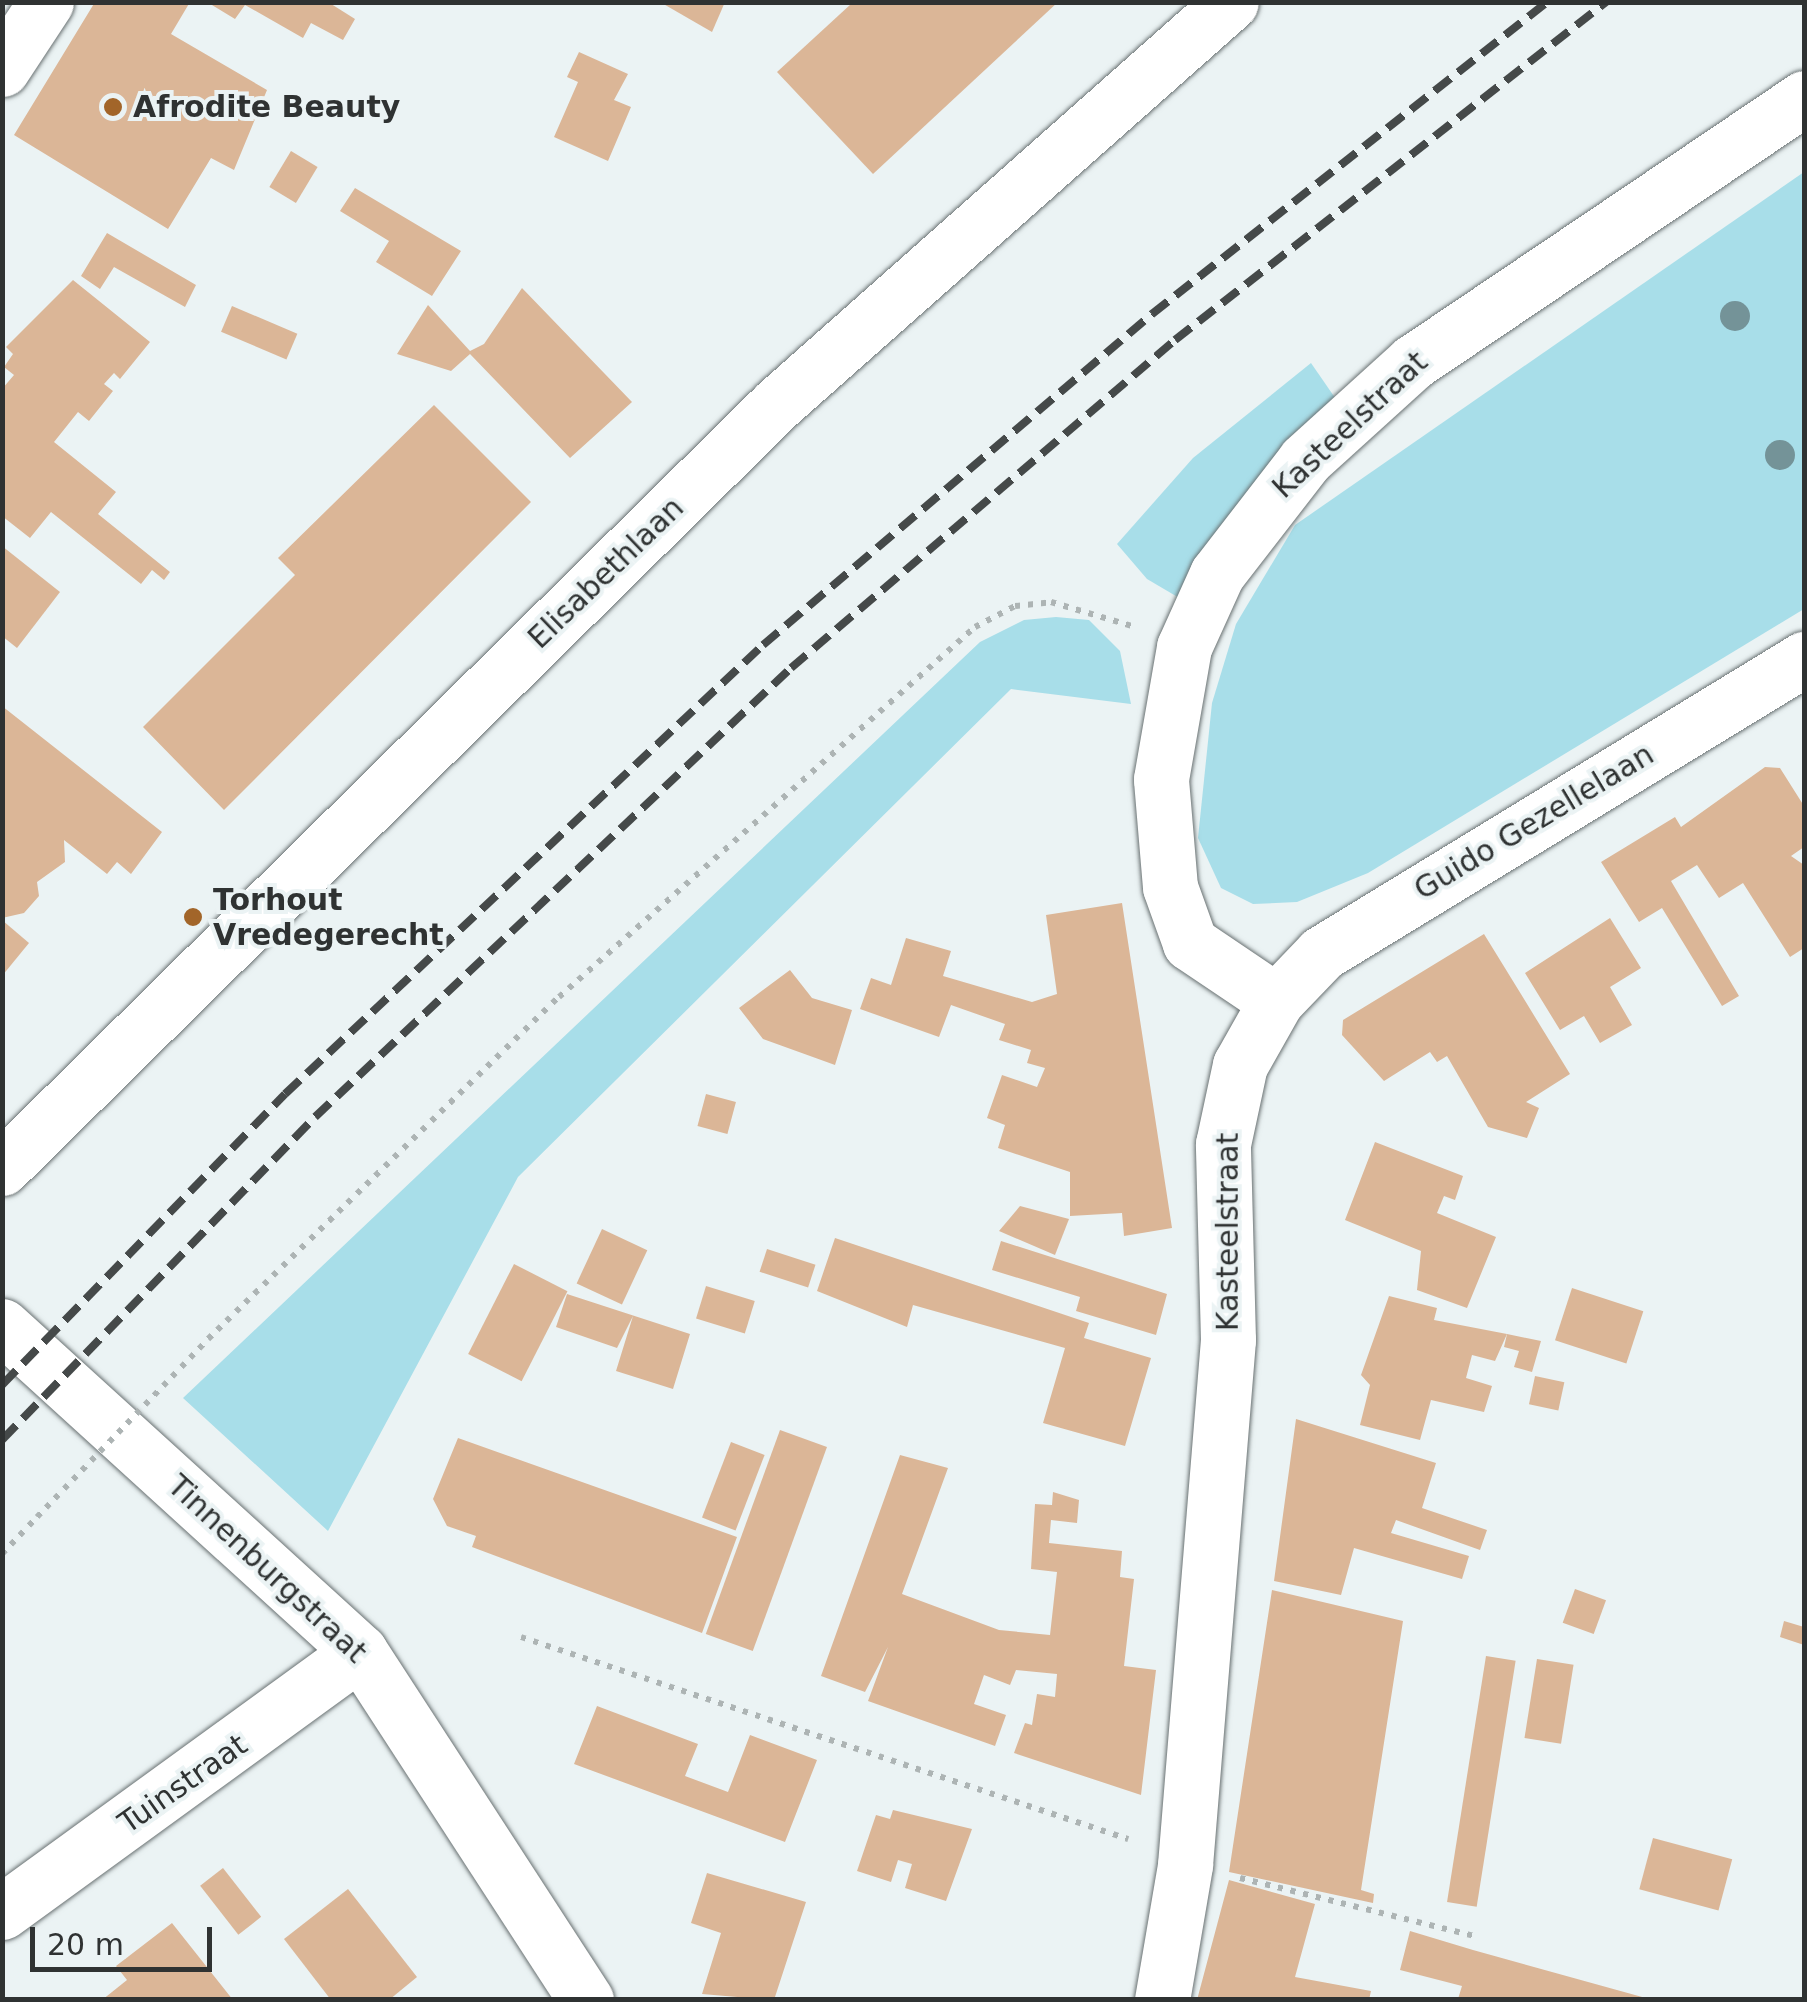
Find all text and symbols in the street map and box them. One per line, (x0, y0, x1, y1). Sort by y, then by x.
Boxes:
place label: Afrodite Beauty (133, 89, 400, 125)
marker: Afrodite Beauty (102, 96, 124, 118)
street label: Kasteelstraat (1265, 344, 1435, 506)
street label: Elisabethlaan (521, 490, 691, 656)
street label: Guido Gezellelaan (1408, 736, 1660, 908)
place label: Torhout Vredegerecht (213, 882, 444, 952)
marker: Torhout Vredegerecht (182, 906, 204, 928)
street label: Kasteelstraat (1210, 1133, 1246, 1331)
street label: Tinnenburgstraat (160, 1468, 374, 1670)
street label: Tuinstraat (112, 1727, 254, 1841)
scale bar (35, 1907, 218, 1969)
text: 20 m (47, 1927, 124, 1962)

